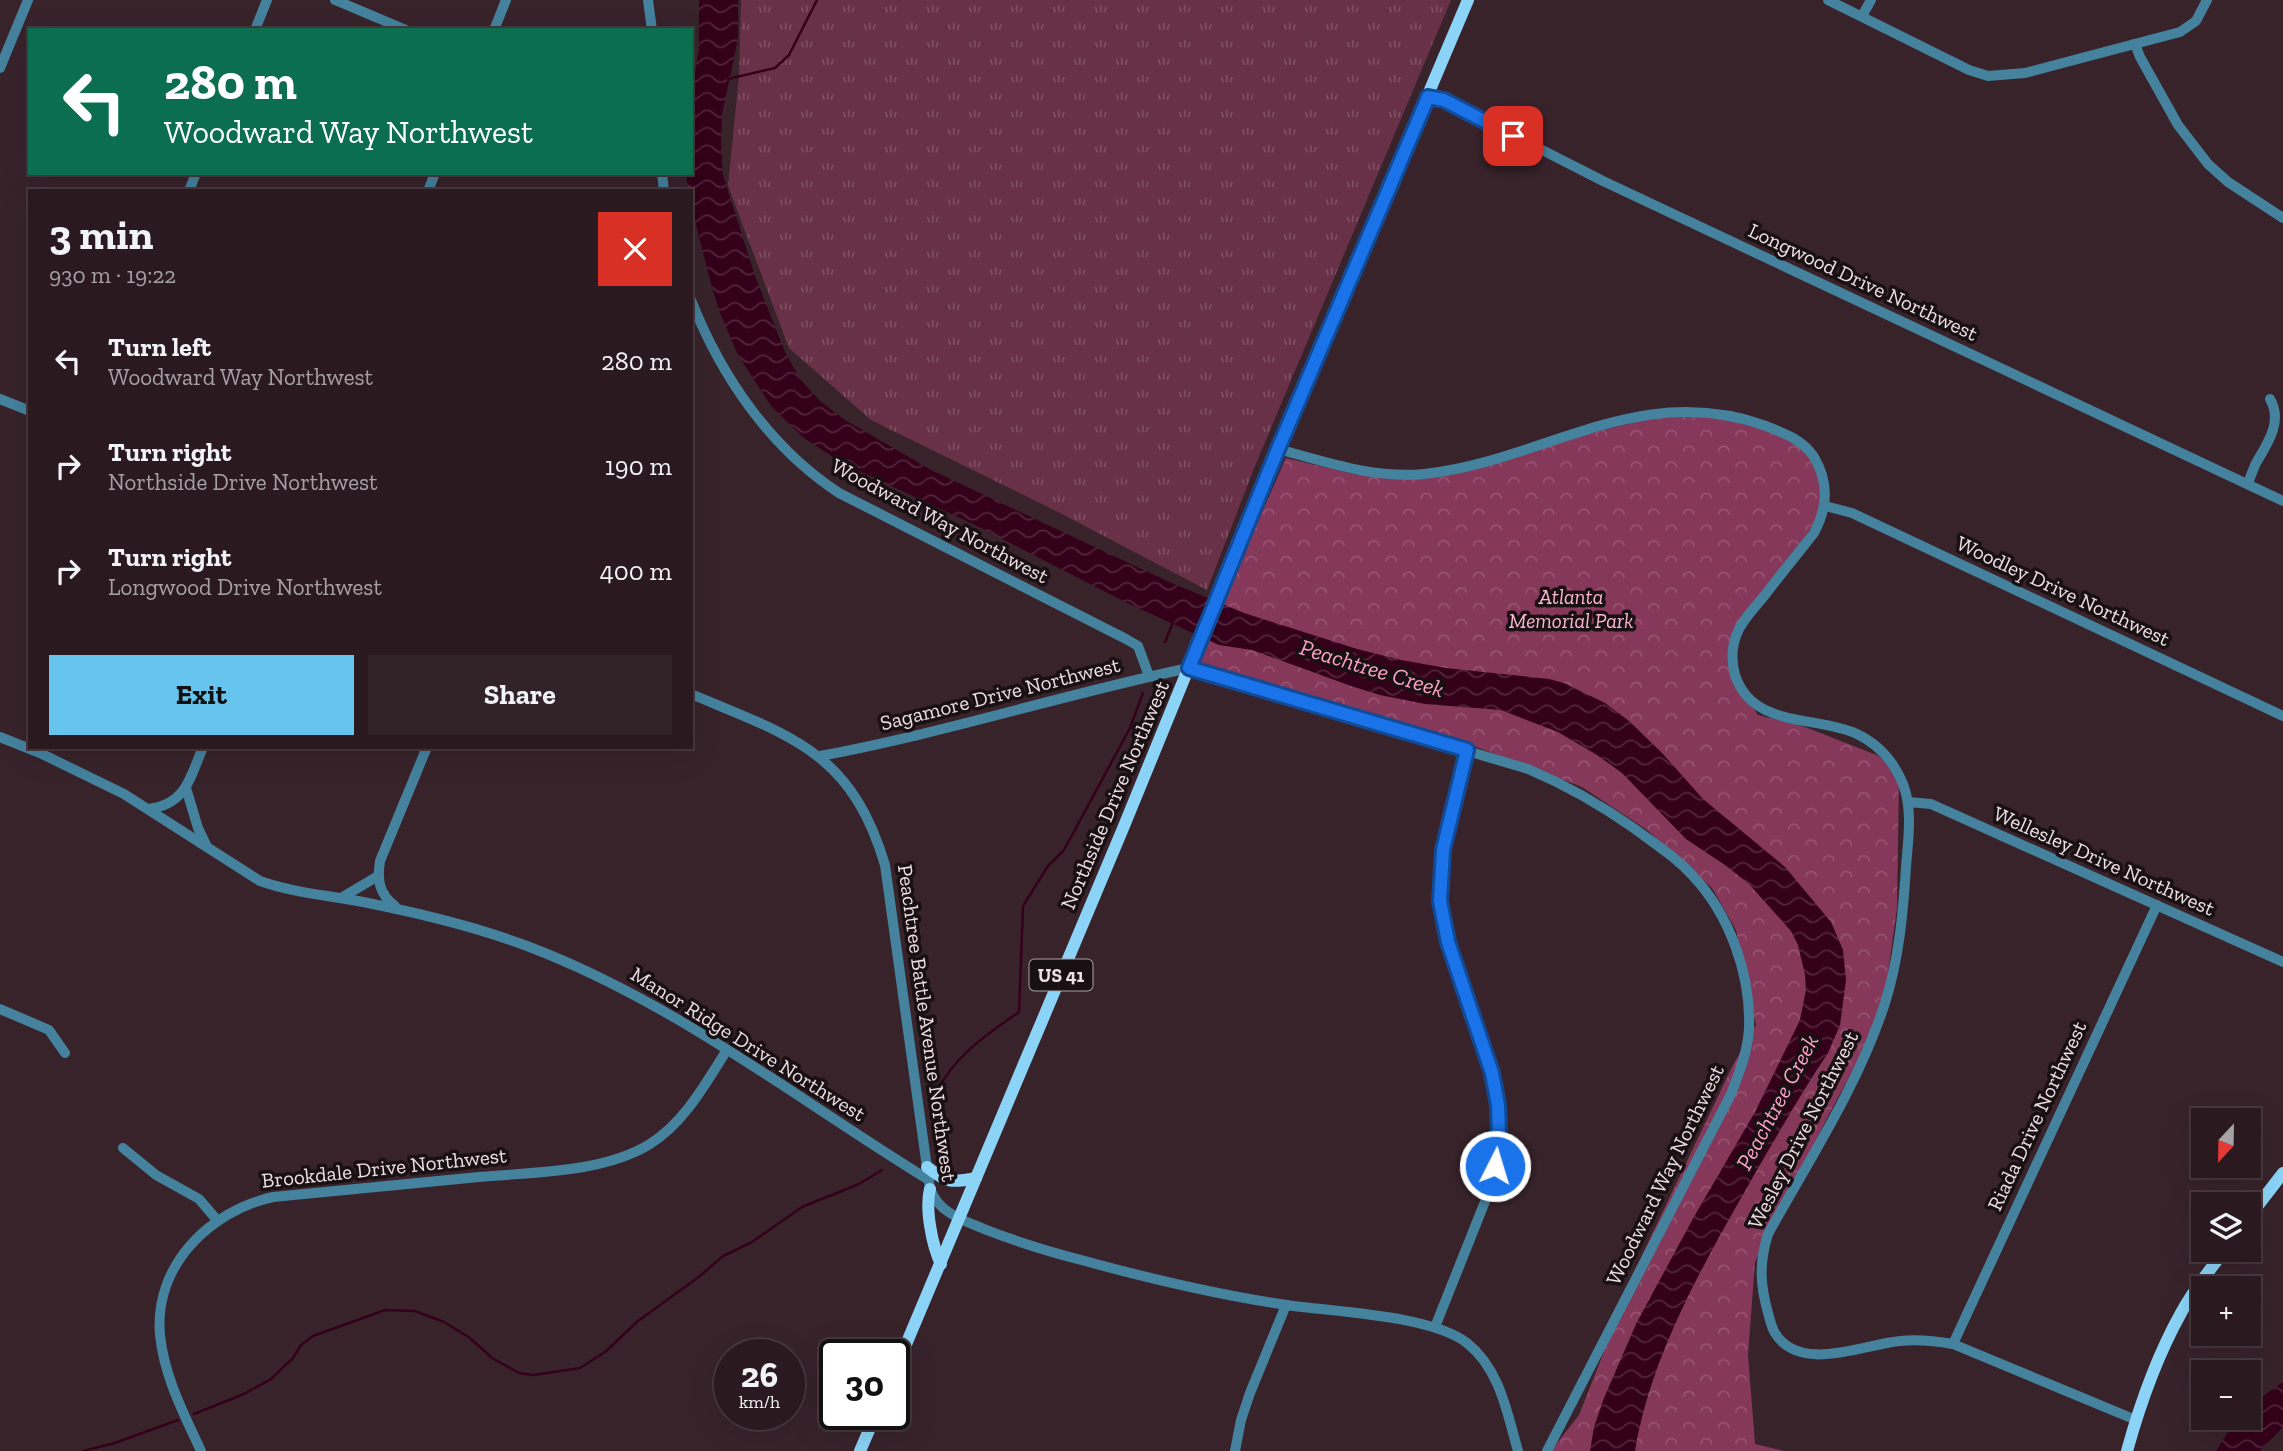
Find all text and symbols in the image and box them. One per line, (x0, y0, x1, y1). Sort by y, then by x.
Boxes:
text: 280 m (164, 53, 297, 112)
icon: left (49, 56, 140, 147)
pin (1483, 106, 1543, 166)
text: Woodward Way Northwest (164, 113, 533, 151)
icon: arrive (1494, 117, 1532, 155)
text: 3 min (49, 209, 154, 260)
button: close (598, 212, 672, 286)
street label: Longwood Drive Northwest (1745, 217, 1982, 346)
text: 930 m · 19:22 (49, 261, 176, 289)
text: Turn left (108, 331, 211, 363)
icon: left (49, 342, 87, 380)
text: 280 m (601, 345, 672, 377)
text: Woodward Way Northwest (108, 363, 373, 391)
text: Turn right (108, 436, 231, 468)
icon: right (49, 447, 87, 485)
text: 190 m (605, 450, 672, 482)
street label: Woodward Way Northwest (827, 453, 1053, 589)
text: Northside Drive Northwest (108, 468, 378, 496)
street label: Woodley Drive Northwest (1953, 530, 2174, 651)
text: Turn right (108, 541, 231, 573)
icon: right (49, 552, 87, 590)
text: 400 m (600, 555, 672, 587)
text: Longwood Drive Northwest (108, 573, 382, 601)
park label: Atlanta Memorial Park (1509, 584, 1633, 633)
water label: Peachtree Creek (1296, 633, 1448, 703)
street label: Sagamore Drive Northwest (877, 652, 1122, 735)
button: Exit (49, 655, 354, 735)
button: Share (368, 655, 672, 735)
street label: Northside Drive Northwest (1055, 676, 1174, 913)
street label: Wellesley Drive Northwest (1990, 800, 2219, 921)
street label: Peachtree Battle Avenue Northwest (893, 863, 962, 1183)
road number: US 41 (1030, 959, 1092, 990)
street label: Manor Ridge Drive Northwest (626, 961, 870, 1126)
street label: Riada Drive Northwest (1982, 1017, 2092, 1214)
street label: Wesley Drive Northwest (1742, 1027, 1863, 1233)
water label: Peachtree Creek (1730, 1029, 1824, 1175)
street label: Woodward Way Northwest (1600, 1060, 1729, 1289)
north arrow (2191, 1108, 2261, 1178)
map controls (2191, 1108, 2261, 1430)
position arrow (1458, 1129, 1532, 1203)
street label: Brookdale Drive Northwest (260, 1142, 508, 1193)
button: layers (2191, 1192, 2261, 1262)
button: + (2191, 1276, 2261, 1346)
speed limit sign: 30 (819, 1339, 910, 1430)
text: 26 (741, 1354, 778, 1396)
button: − (2191, 1360, 2261, 1430)
text: km/h (739, 1391, 780, 1413)

